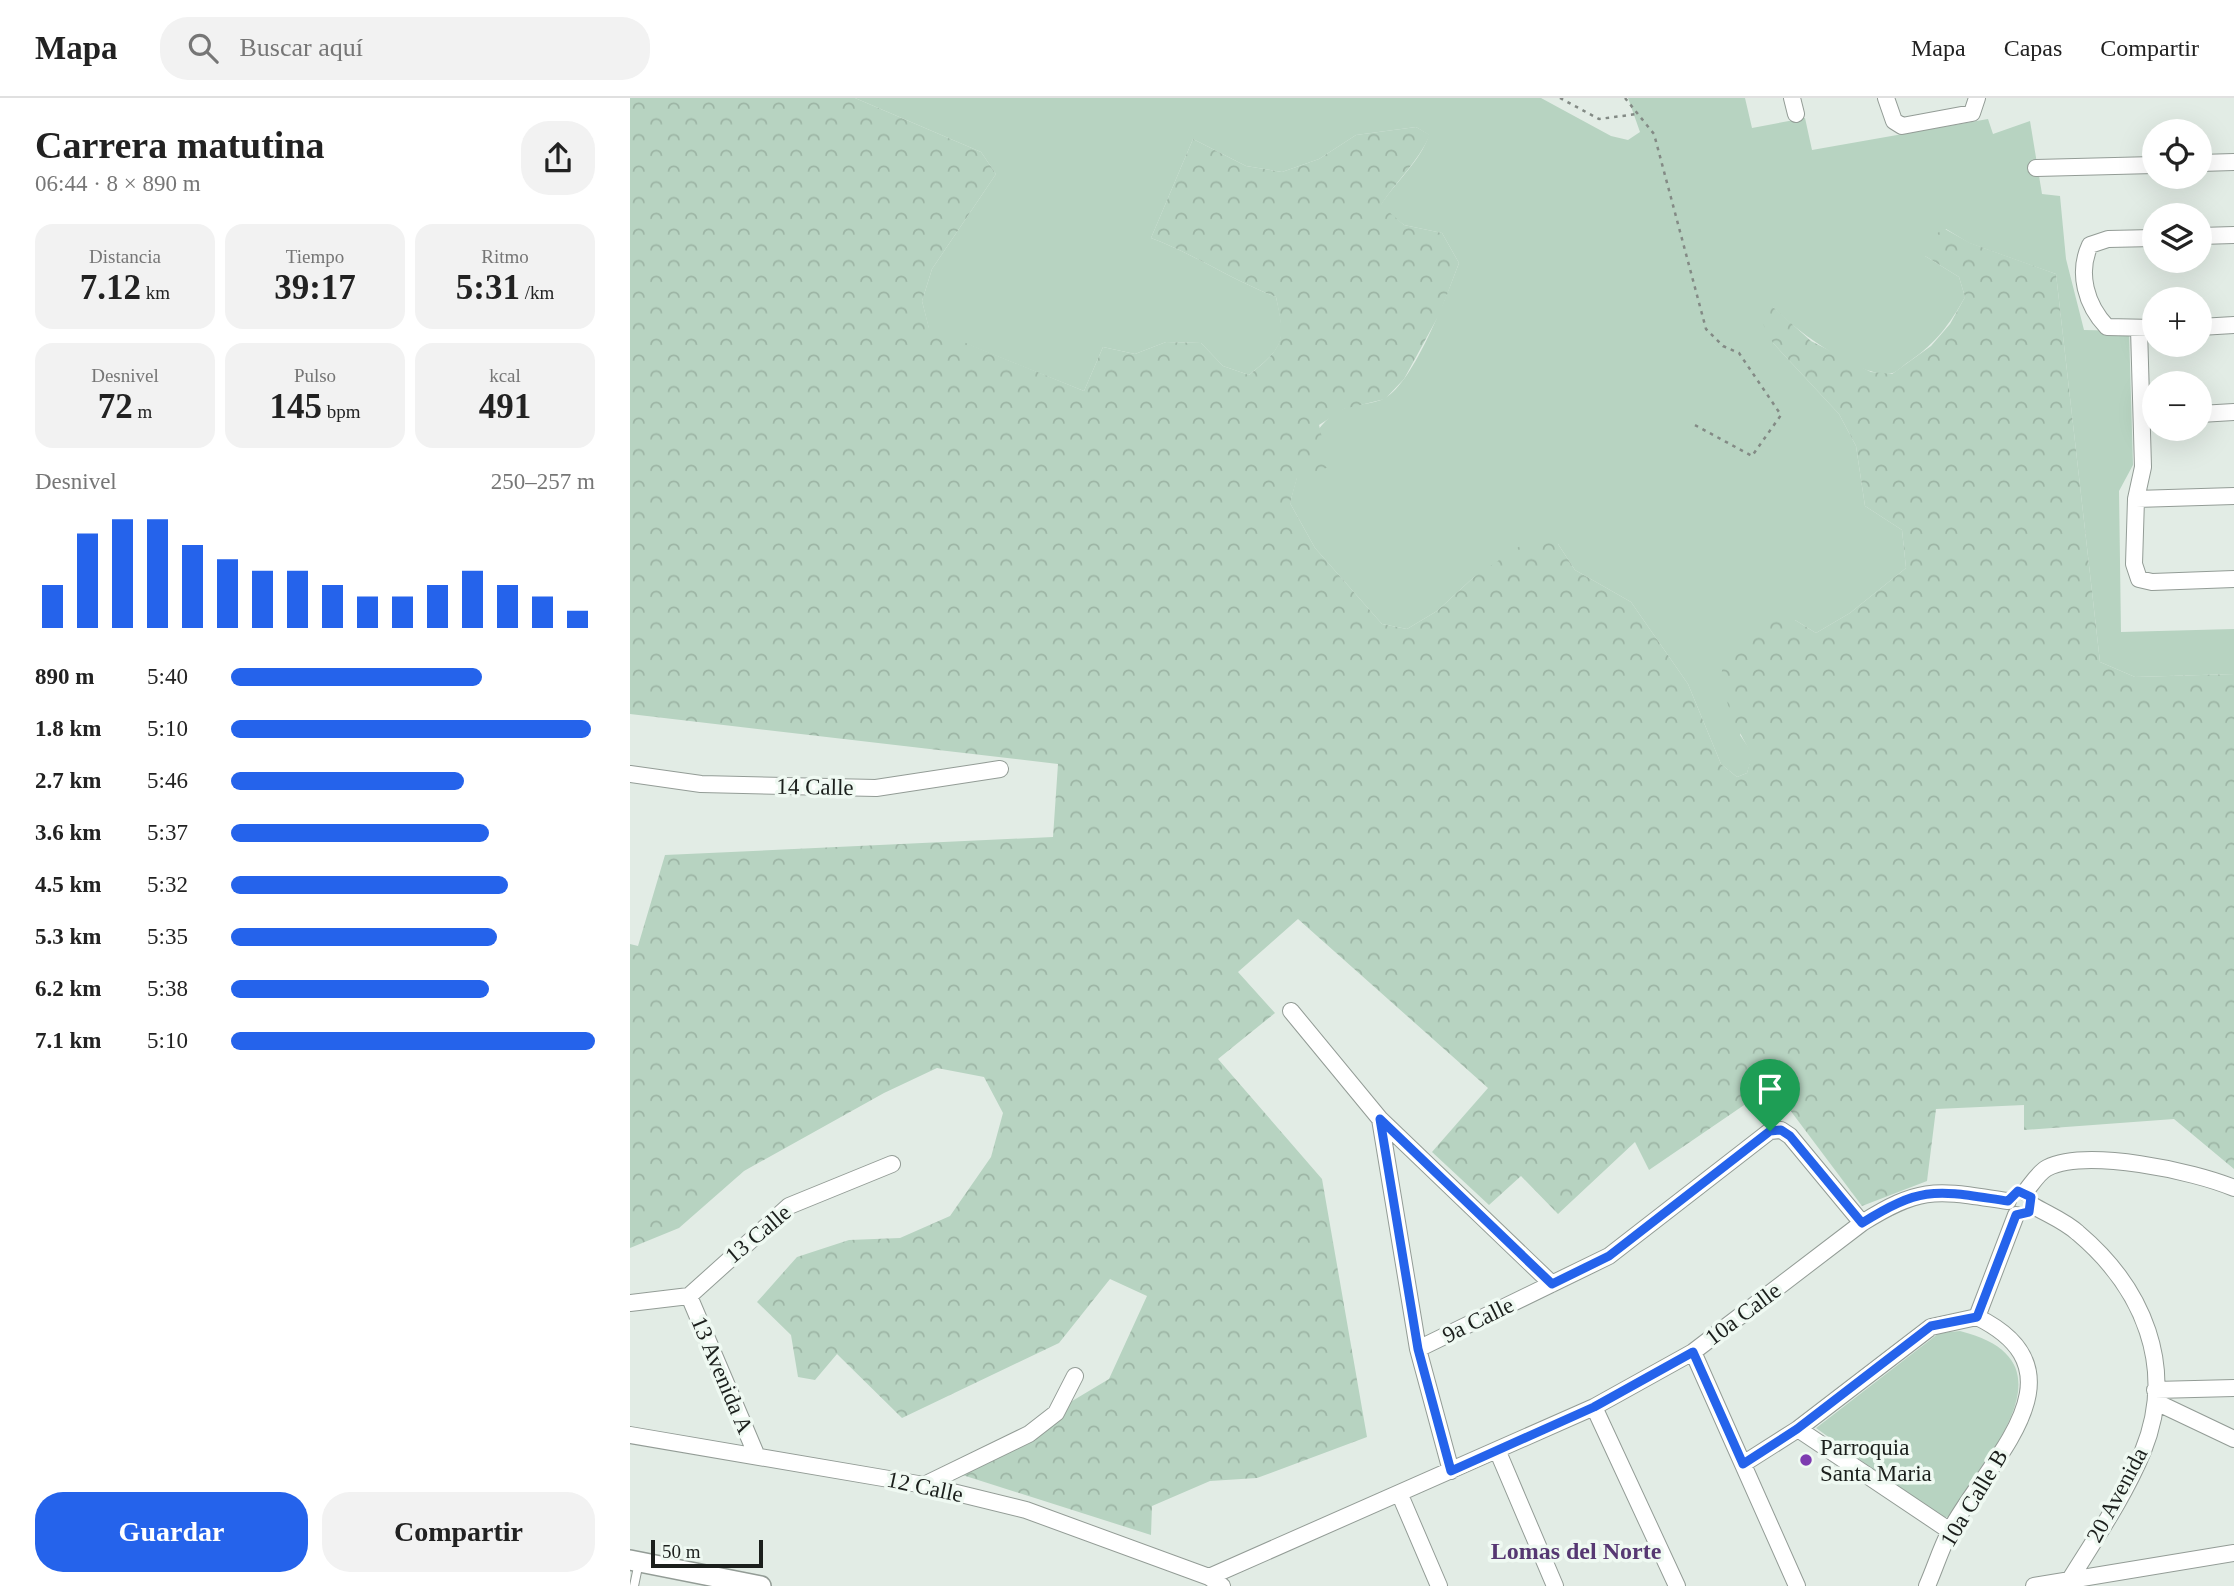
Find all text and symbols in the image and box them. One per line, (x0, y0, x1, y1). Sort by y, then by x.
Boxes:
search box (160, 17, 650, 80)
icon: search (184, 29, 222, 67)
text: Mapa (35, 30, 118, 66)
text: Buscar aquí (240, 33, 363, 62)
text: Mapa (1911, 35, 1966, 61)
text: Capas (2004, 35, 2062, 61)
text: Compartir (2100, 35, 2199, 61)
map controls (2142, 119, 2212, 441)
button: locate (2142, 119, 2212, 189)
button: share (521, 121, 595, 195)
text: Carrera matutina (35, 124, 325, 166)
text: 06:44 · 8 × 890 m (35, 171, 201, 196)
button: layers (2142, 203, 2212, 273)
text: Distancia (89, 246, 161, 267)
text: Tiempo (286, 246, 344, 267)
text: Ritmo (481, 246, 529, 267)
text: 7.12 (80, 268, 141, 307)
text: 39:17 (274, 268, 356, 307)
text: 5:31 (456, 268, 520, 307)
text: km (141, 282, 170, 303)
text: /km (520, 282, 554, 303)
button: + (2142, 287, 2212, 357)
text: Desnivel (91, 365, 159, 386)
text: Pulso (294, 365, 336, 386)
text: kcal (489, 365, 521, 386)
button: − (2142, 371, 2212, 441)
text: 72 (98, 387, 133, 426)
text: 145 (269, 387, 322, 426)
text: 491 (479, 387, 531, 426)
text: m (133, 401, 152, 422)
text: bpm (322, 401, 361, 422)
text: Desnivel (35, 469, 117, 494)
text: 250–257 m (491, 469, 595, 494)
text: 890 m (35, 664, 94, 689)
text: 5:40 (147, 664, 188, 689)
text: 1.8 km (35, 716, 101, 741)
text: 5:10 (147, 716, 188, 741)
text: 2.7 km (35, 768, 101, 793)
text: 5:46 (147, 768, 188, 793)
street label: 14 Calle (776, 774, 854, 800)
text: 3.6 km (35, 820, 101, 845)
text: 5:37 (147, 820, 188, 845)
text: 4.5 km (35, 872, 101, 897)
text: 5:32 (147, 872, 188, 897)
text: 5.3 km (35, 924, 101, 949)
text: 5:35 (147, 924, 188, 949)
text: 6.2 km (35, 976, 101, 1001)
text: 5:38 (147, 976, 188, 1001)
text: 7.1 km (35, 1028, 101, 1053)
text: 5:10 (147, 1028, 188, 1053)
pin (1740, 1059, 1800, 1131)
icon: arrive (1751, 1070, 1789, 1108)
street label: 13 Calle (720, 1200, 796, 1268)
street label: 10a Calle (1701, 1278, 1785, 1350)
street label: 9a Calle (1438, 1292, 1518, 1348)
street label: 13 Avenida A (686, 1313, 758, 1438)
place label: Parroquia Santa Maria (1820, 1435, 1932, 1486)
street label: 20 Avenida (2082, 1443, 2152, 1547)
street label: 10a Calle B (1935, 1445, 2013, 1551)
marker: Parroquia Santa Maria (1798, 1452, 1814, 1468)
street label: 12 Calle (885, 1467, 965, 1507)
button: Guardar (35, 1492, 308, 1572)
button: Compartir (322, 1492, 595, 1572)
scale bar (651, 1537, 763, 1569)
district label: Lomas del Norte (1491, 1538, 1662, 1564)
text: 50 m (662, 1541, 701, 1562)

